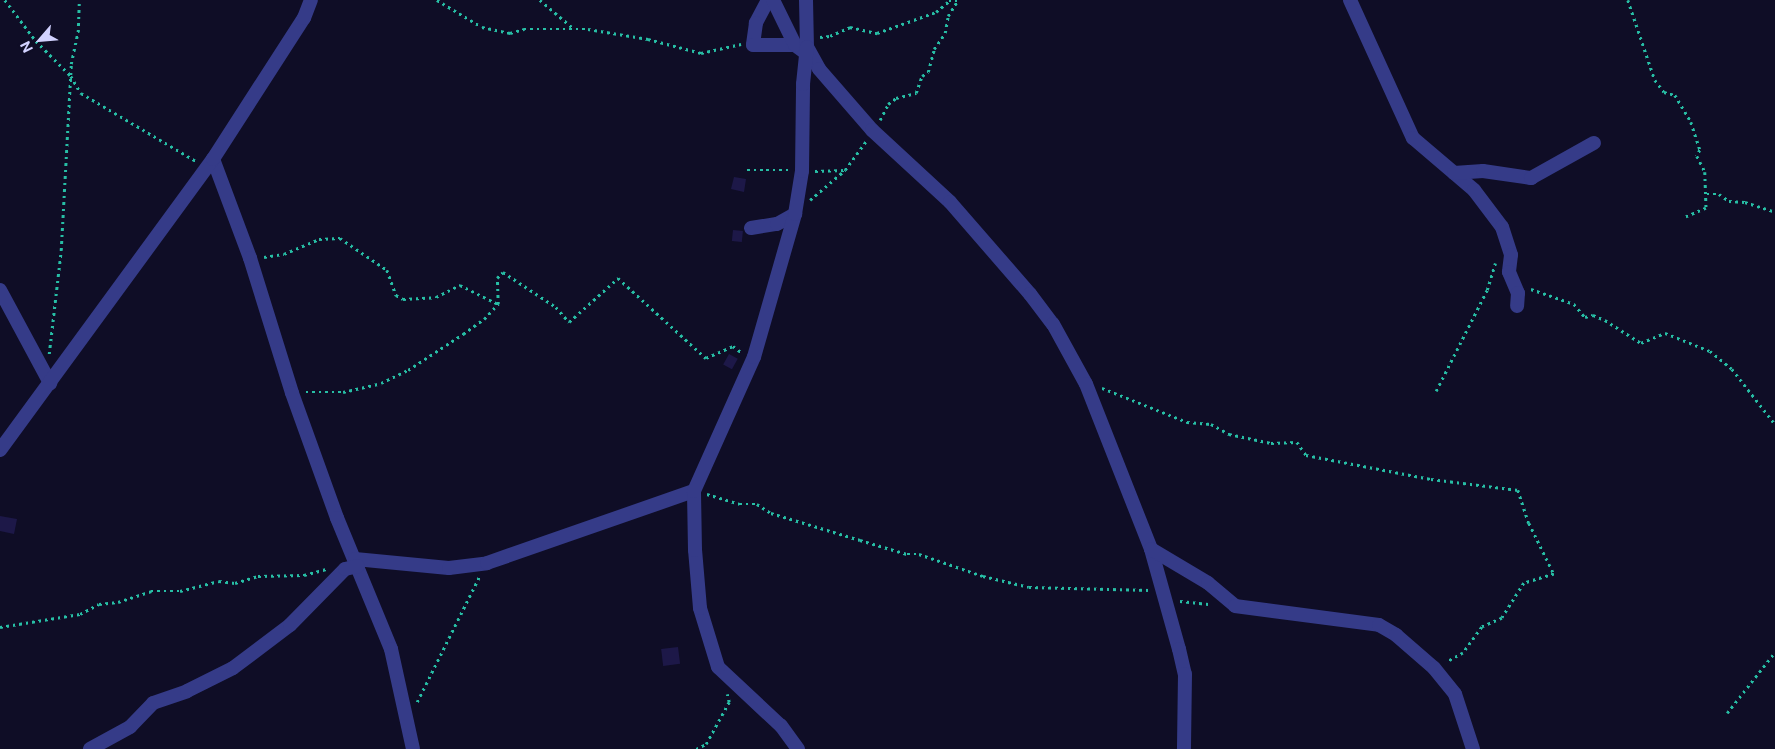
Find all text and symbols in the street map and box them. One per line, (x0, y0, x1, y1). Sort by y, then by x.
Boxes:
north arrow (15, 15, 65, 65)
text: N (17, 38, 36, 55)

